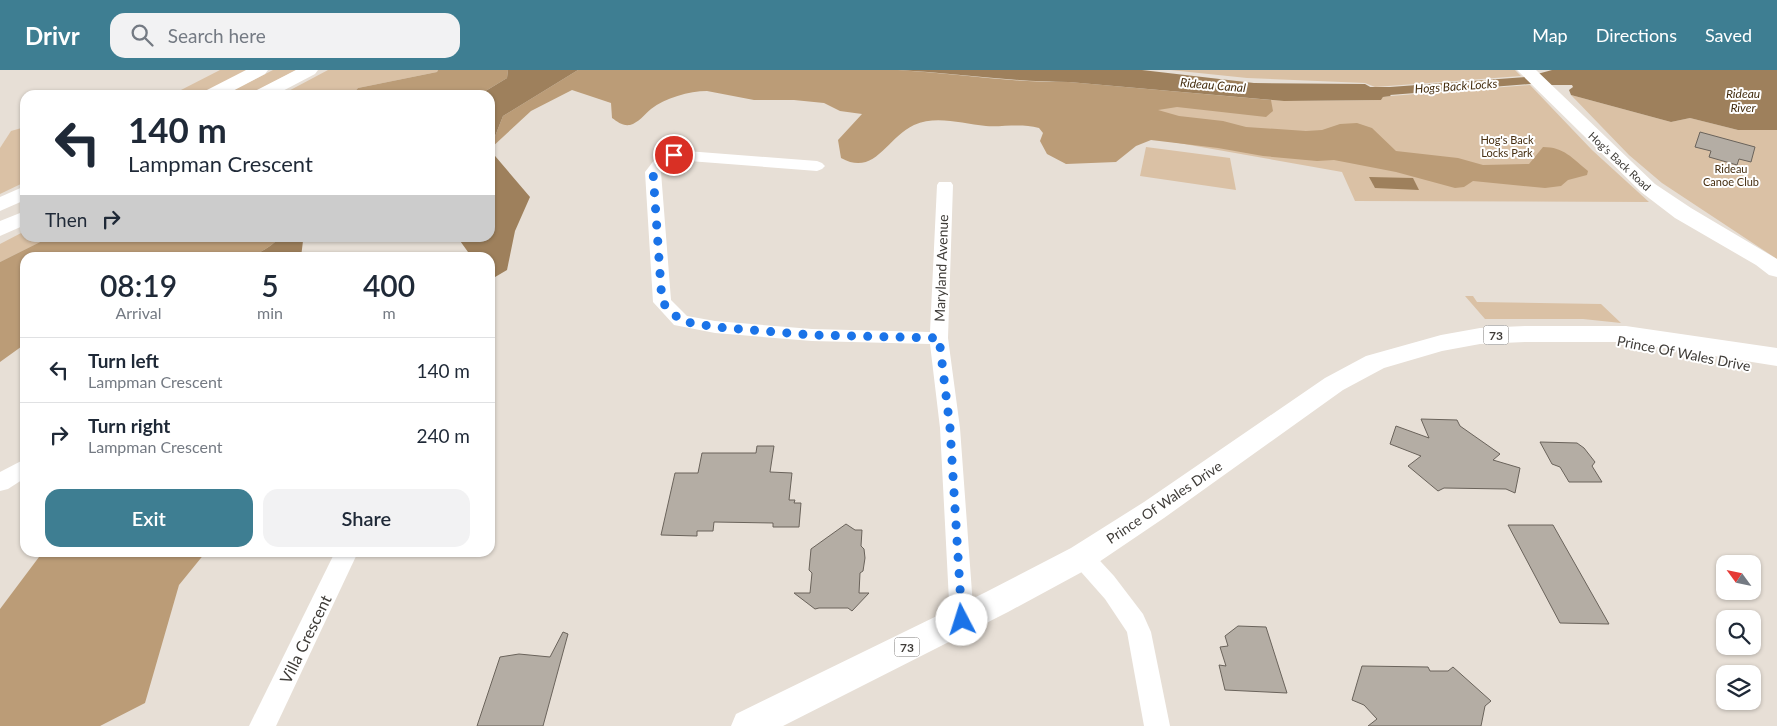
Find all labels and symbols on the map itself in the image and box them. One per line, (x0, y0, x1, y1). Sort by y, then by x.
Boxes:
water label: Rideau Canal (1180, 75, 1247, 95)
water label: Hogs Back Locks (1414, 76, 1498, 96)
water label: Rideau River (1726, 86, 1760, 115)
street label: Hog's Back Road (1586, 129, 1654, 193)
park label: Hog's Back Locks Park (1480, 133, 1534, 159)
pin (653, 134, 695, 176)
park label: Rideau Canoe Club (1703, 162, 1759, 188)
street label: Maryland Avenue (931, 214, 951, 322)
road number: 73 (1484, 326, 1508, 344)
street label: Prince Of Wales Drive (1616, 332, 1752, 374)
street label: Prince Of Wales Drive (1103, 457, 1225, 547)
north arrow (1716, 555, 1761, 600)
street label: Villa Crescent (275, 591, 335, 686)
position arrow (935, 593, 987, 645)
road number: 73 (894, 638, 920, 656)

